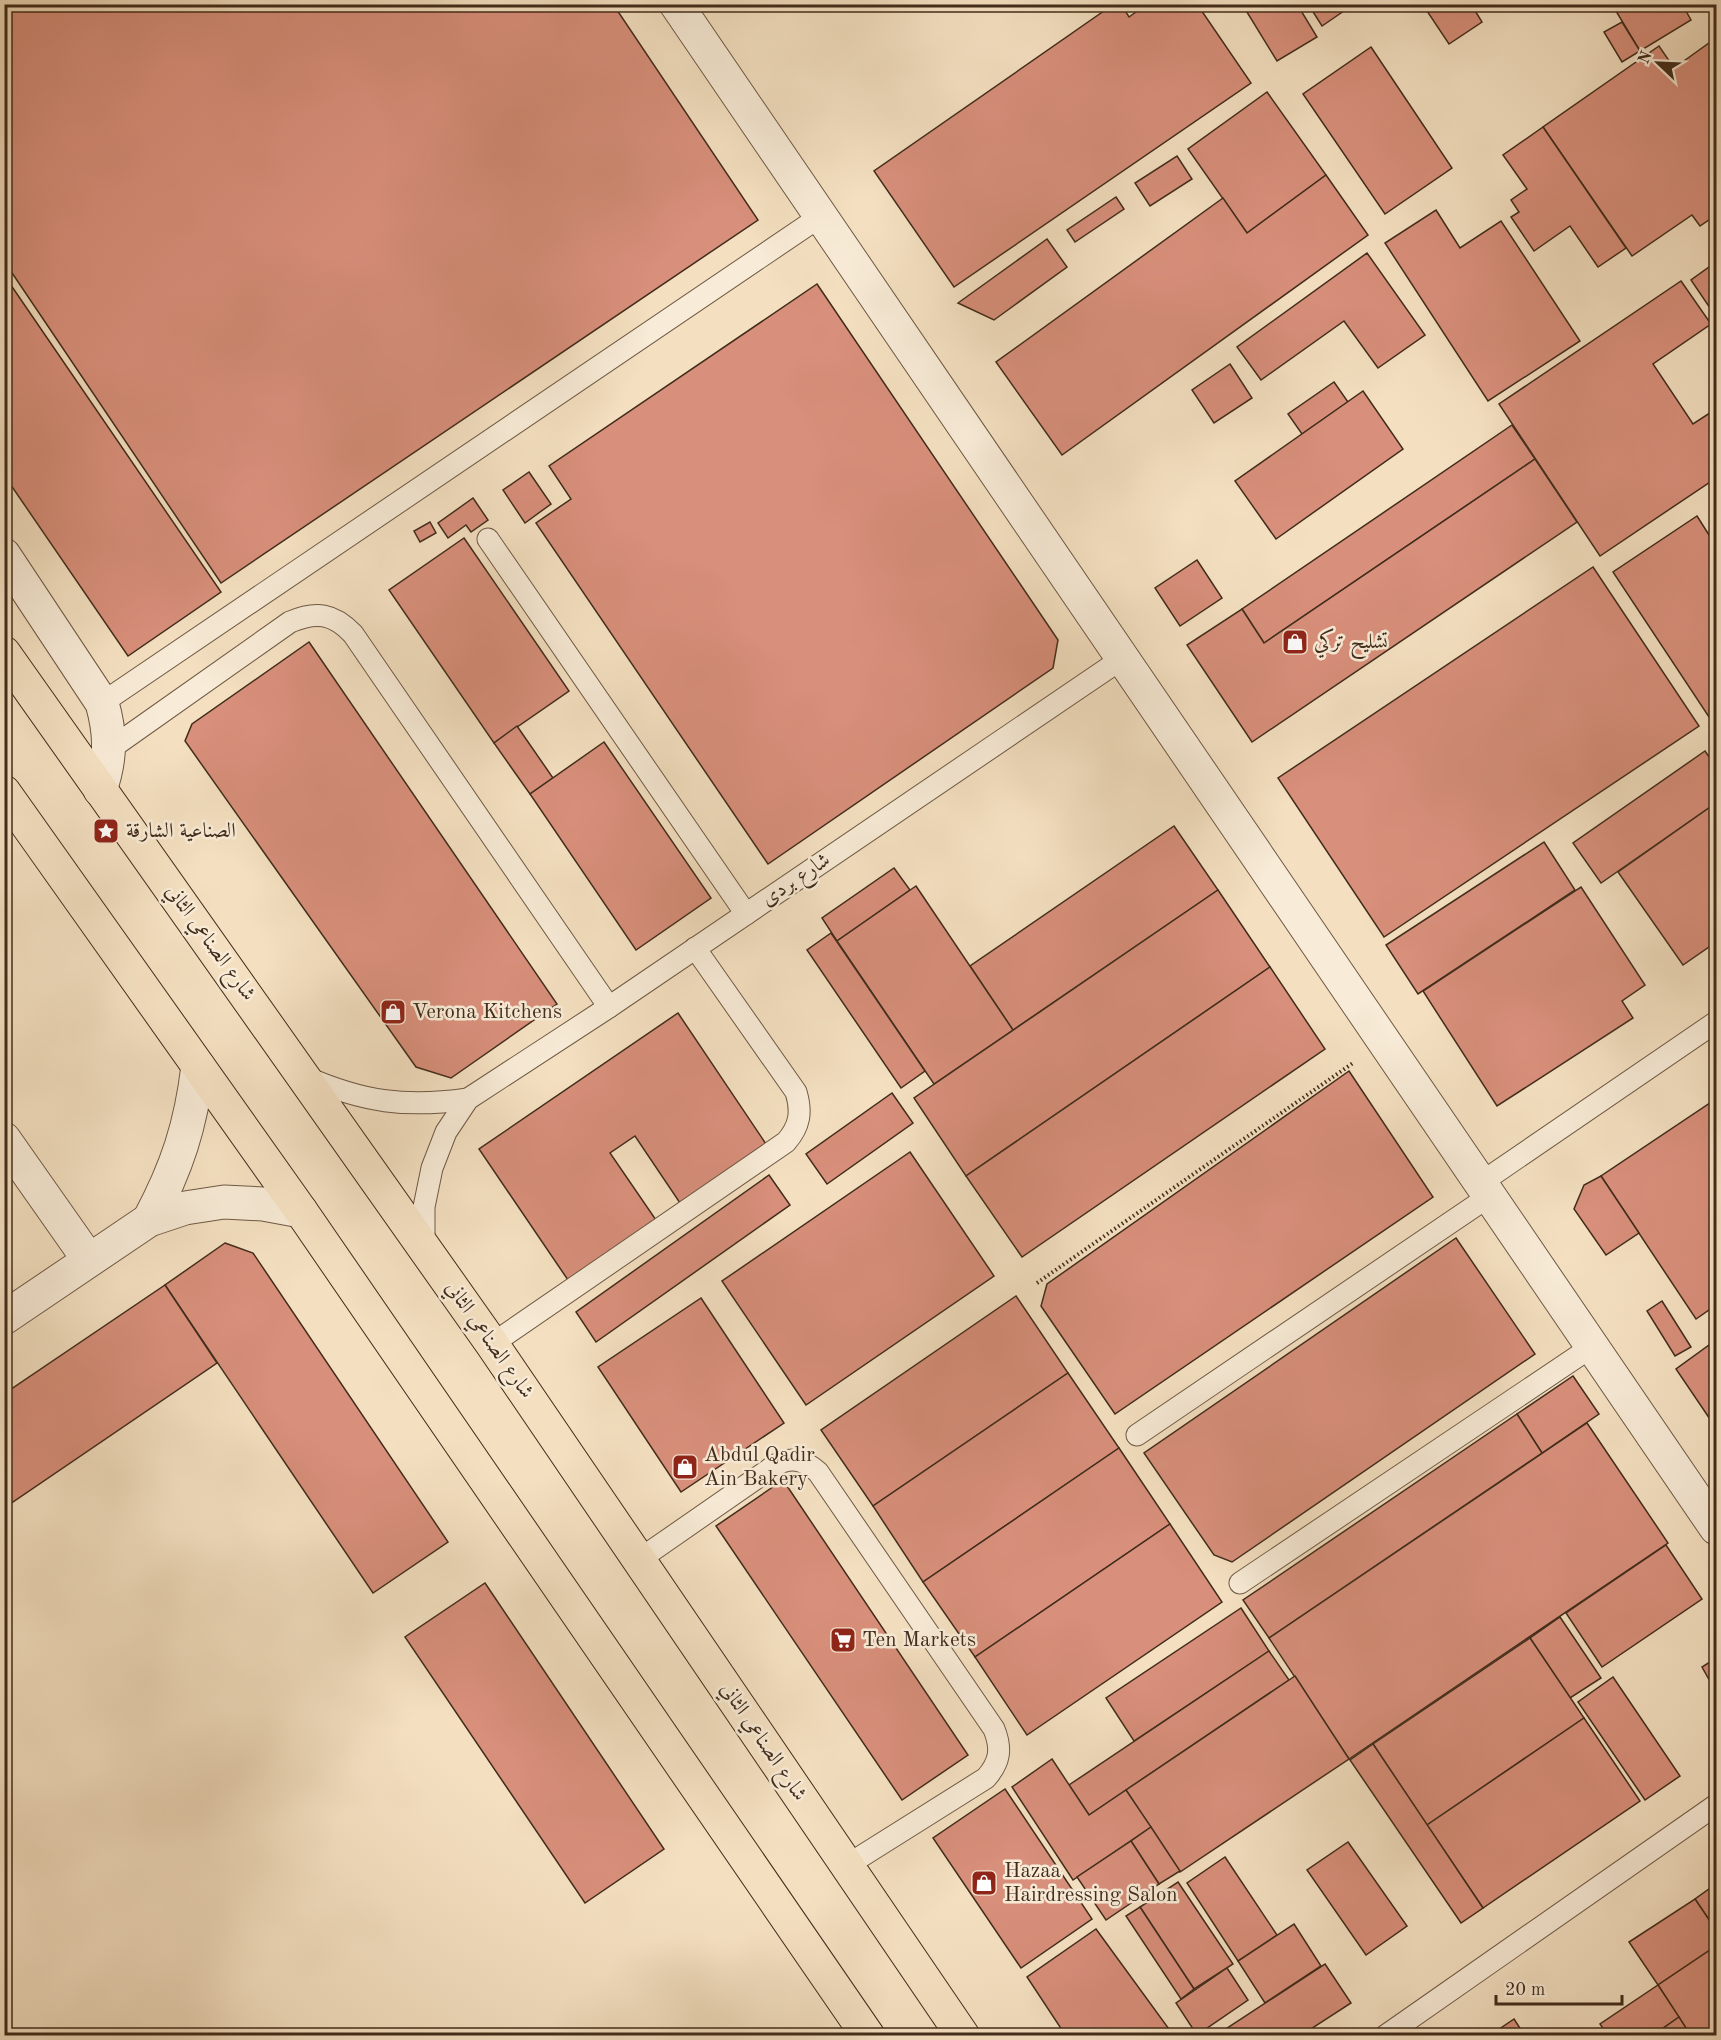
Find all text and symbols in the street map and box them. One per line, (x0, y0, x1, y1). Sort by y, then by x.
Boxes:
north arrow (1628, 33, 1688, 93)
text: N (1636, 48, 1656, 67)
shop icon: تشليح تركي (1280, 627, 1310, 657)
place label: تشليح تركي (1314, 628, 1388, 660)
place icon: الصناعية الشارقة (91, 816, 121, 846)
place label: الصناعية الشارقة (126, 821, 236, 842)
street label: شارع بردى (758, 850, 837, 915)
street label: شارع الصناعي الثاني (156, 881, 259, 1008)
shop icon: Verona Kitchens (378, 997, 408, 1027)
place label: Verona Kitchens (412, 1002, 562, 1023)
street label: شارع الصناعي الثاني (436, 1278, 537, 1406)
place label: Abdul Qadir Ain Bakery (704, 1445, 815, 1490)
shop icon: Abdul Qadir Ain Bakery (670, 1452, 700, 1482)
supermarket icon: Ten Markets (828, 1625, 858, 1655)
place label: Ten Markets (862, 1630, 976, 1651)
street label: شارع الصناعي الثاني (711, 1679, 810, 1808)
place label: Hazaa Hairdressing Salon (1004, 1861, 1178, 1906)
shop icon: Hazaa Hairdressing Salon (969, 1868, 999, 1898)
scale bar (1496, 1968, 1622, 2006)
text: 20 m (1505, 1981, 1545, 1999)

